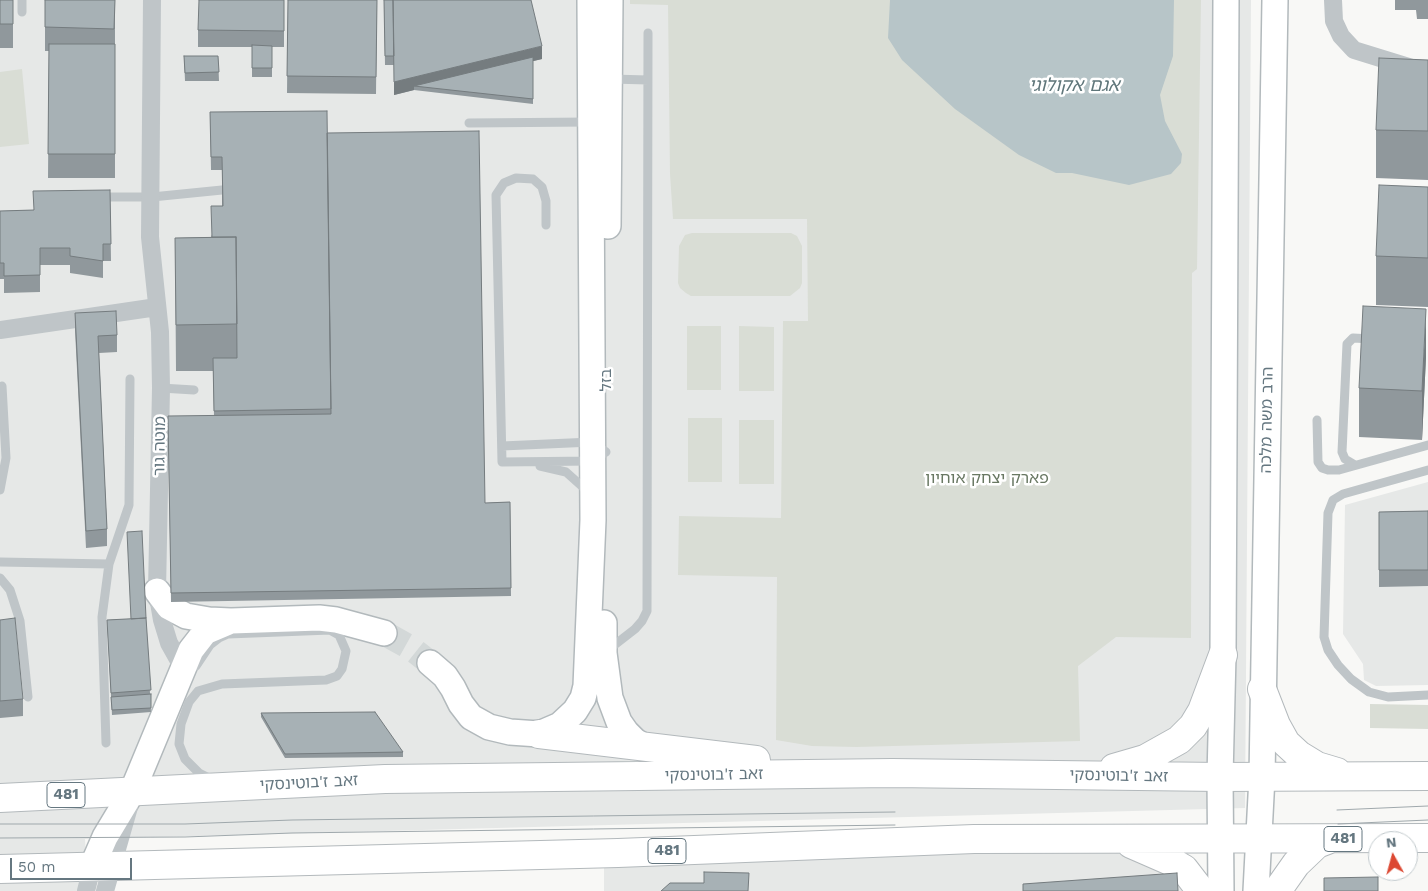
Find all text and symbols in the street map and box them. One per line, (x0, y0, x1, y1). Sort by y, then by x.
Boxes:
water label: אגם אקולוגי (1029, 75, 1119, 97)
street label: הרב משה מלכה (1256, 366, 1278, 474)
street label: בזל (596, 369, 616, 391)
street label: מוטה גור (150, 416, 170, 476)
park label: פארק יצחק אוחיון (925, 468, 1049, 488)
street label: זאב ז'בוטינסקי (664, 765, 764, 785)
street label: זאב ז'בוטינסקי (1069, 766, 1169, 786)
street label: זאב ז'בוטינסקי (259, 771, 359, 795)
road number: 481 (47, 782, 85, 808)
road number: 481 (1324, 826, 1362, 852)
north arrow (1368, 831, 1418, 881)
text: N (1385, 834, 1397, 851)
road number: 481 (648, 838, 686, 864)
scale bar (12, 848, 135, 880)
text: 50 m (18, 858, 55, 876)

